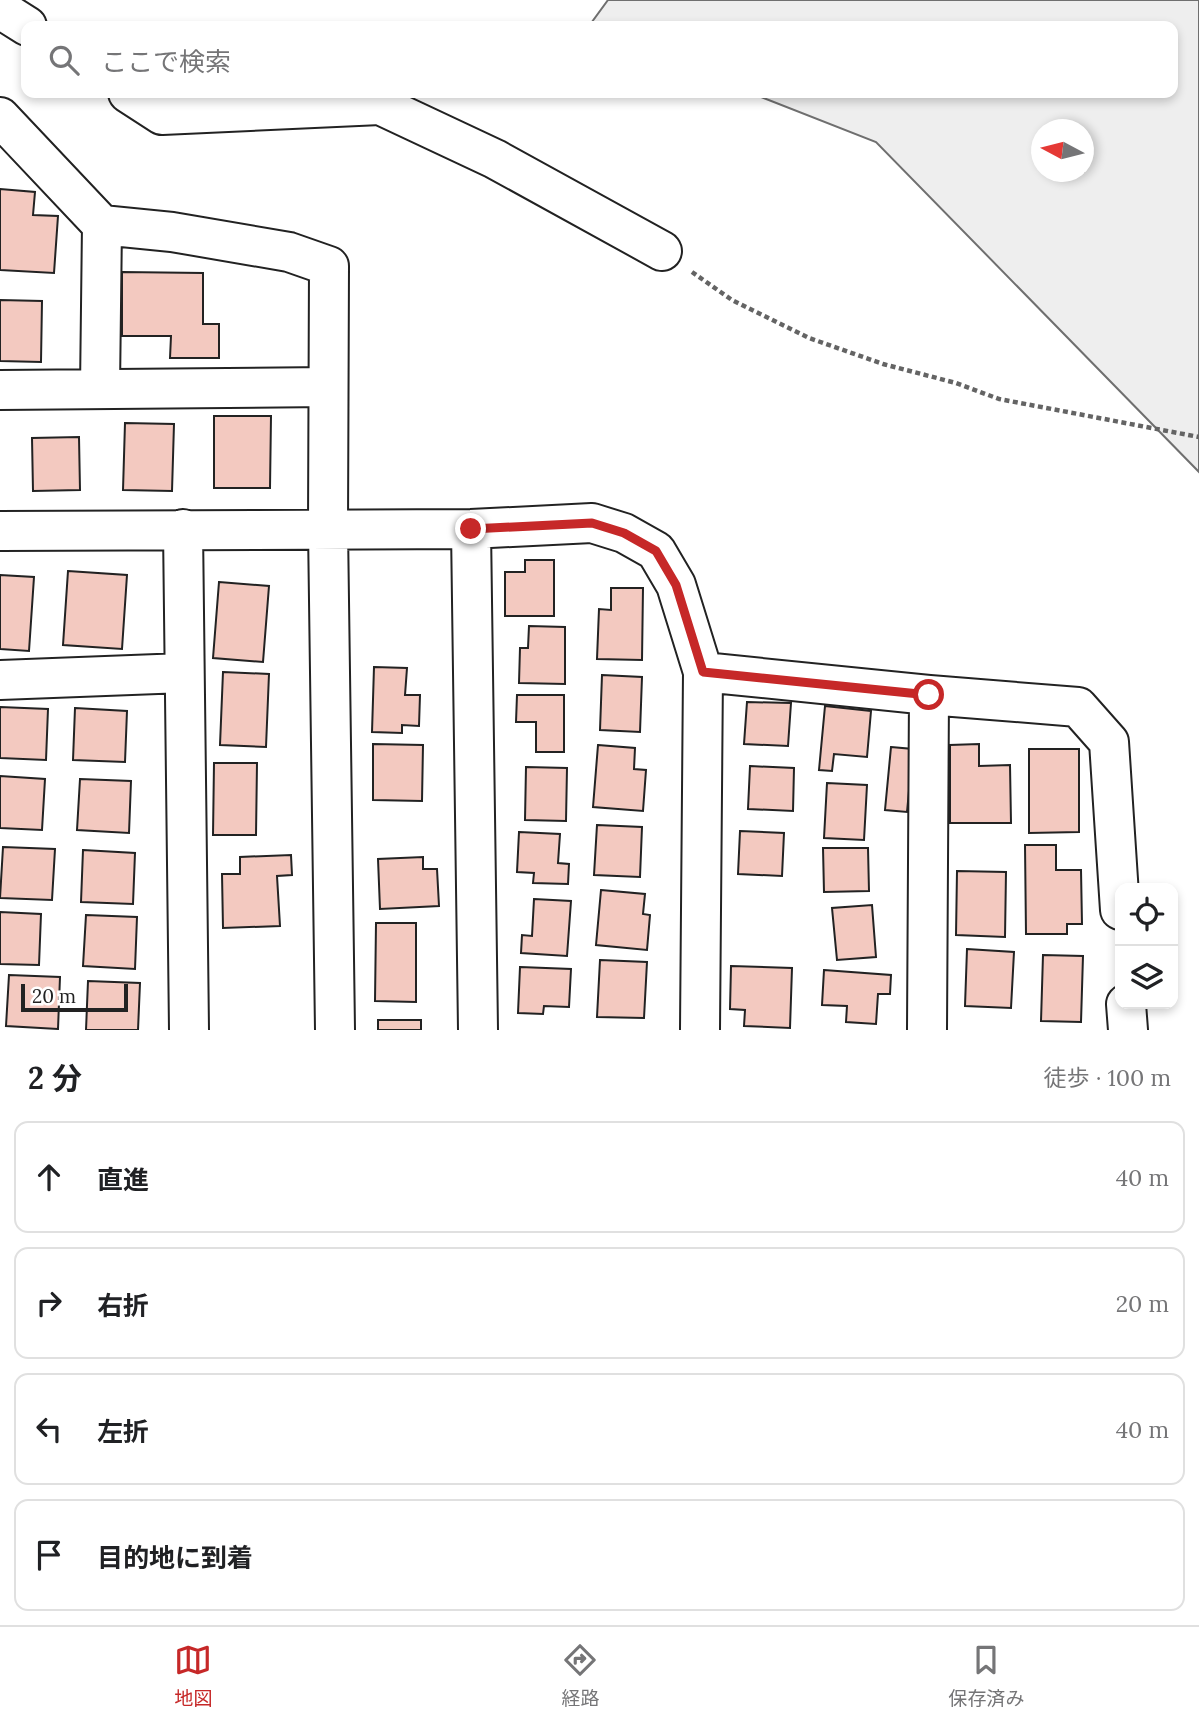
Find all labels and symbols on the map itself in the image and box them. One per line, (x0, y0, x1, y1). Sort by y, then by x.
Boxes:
north arrow (1031, 119, 1094, 182)
route end (455, 513, 486, 544)
route start (913, 679, 944, 710)
scale bar (21, 981, 128, 1013)

